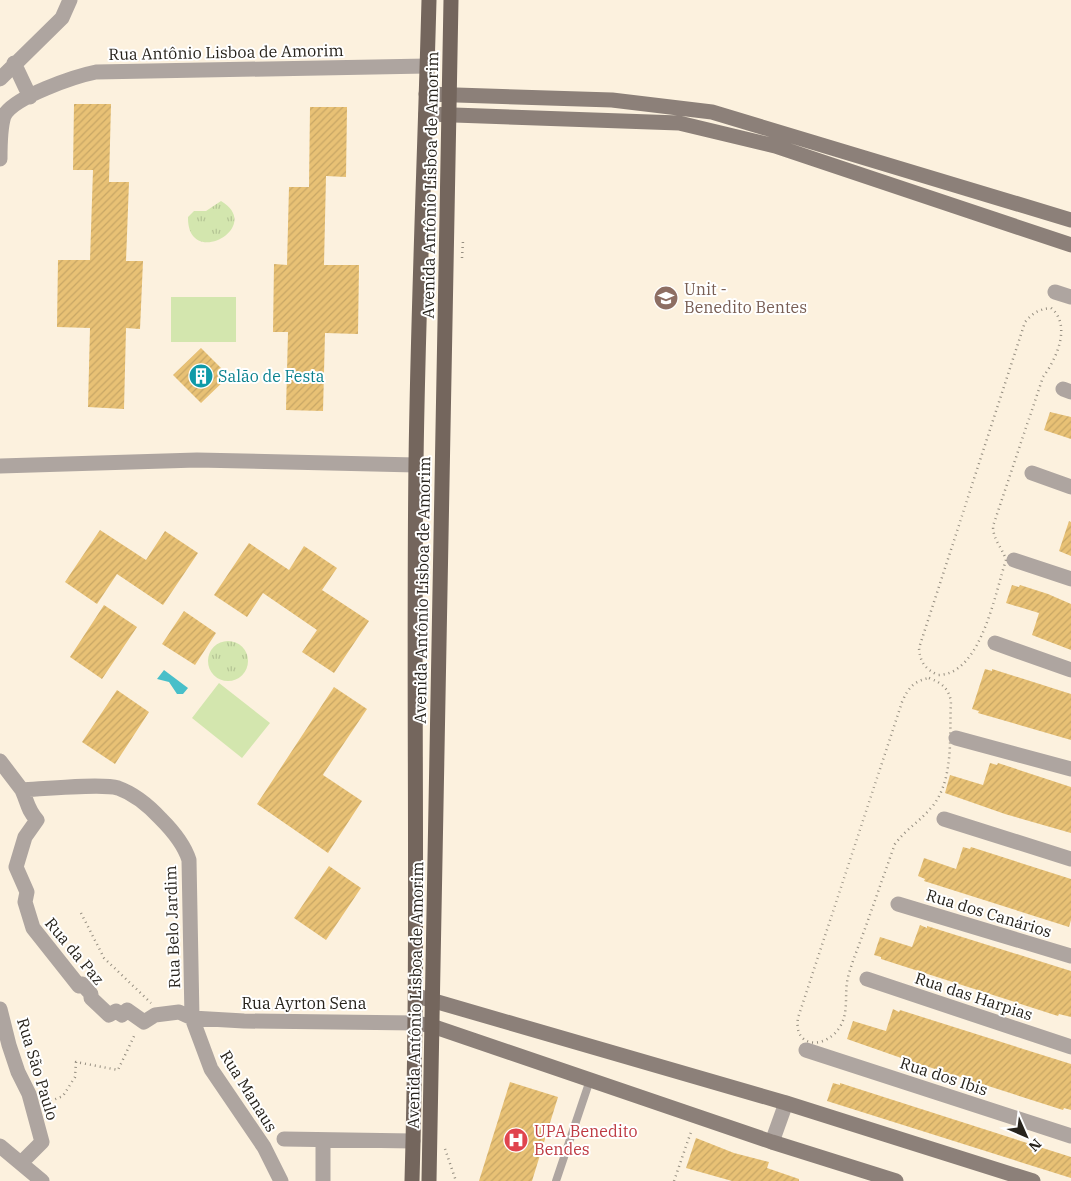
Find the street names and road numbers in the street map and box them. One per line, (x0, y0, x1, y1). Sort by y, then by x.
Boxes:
street label: Rua Antônio Lisboa de Amorim (108, 40, 344, 64)
street label: Avenida Antônio Lisboa de Amorim (418, 51, 442, 319)
street label: Avenida Antônio Lisboa de Amorim (410, 456, 434, 724)
street label: Avenida Antônio Lisboa de Amorim (403, 861, 427, 1129)
street label: Rua Belo Jardim (160, 865, 184, 989)
street label: Rua dos Canários (924, 884, 1054, 942)
street label: Rua da Paz (41, 913, 109, 989)
street label: Rua das Harpias (913, 968, 1035, 1024)
street label: Rua Ayrton Sena (241, 993, 367, 1013)
street label: Rua São Paulo (13, 1015, 63, 1123)
street label: Rua Manaus (216, 1047, 282, 1135)
street label: Rua dos Ibis (898, 1052, 990, 1100)

